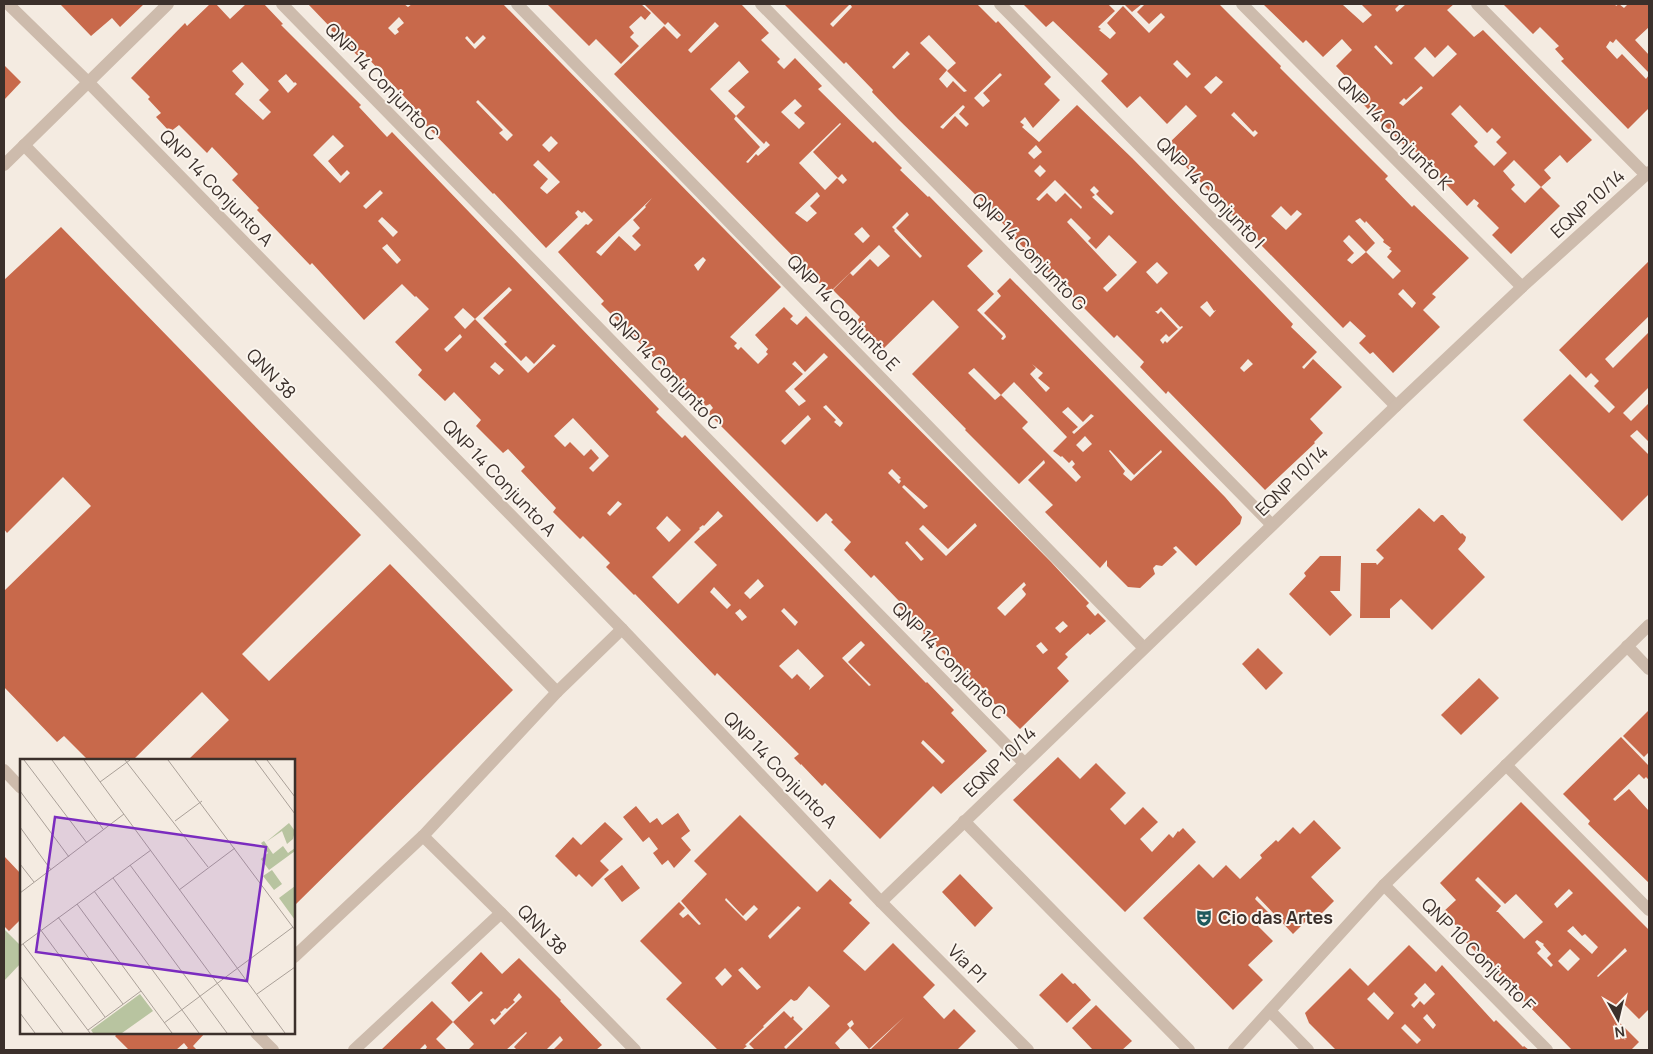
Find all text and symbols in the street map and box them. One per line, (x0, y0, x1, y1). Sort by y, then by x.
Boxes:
street label: QNP 14 Conjunto C (320, 17, 445, 146)
street label: QNP 14 Conjunto K (1332, 70, 1457, 195)
street label: QNP 14 Conjunto A (155, 124, 279, 251)
street label: QNP 14 Conjunto I (1151, 131, 1270, 253)
street label: EQNP 10/14 (1545, 164, 1630, 243)
street label: QNP 14 Conjunto G (967, 187, 1092, 316)
street label: QNP 14 Conjunto E (782, 249, 905, 375)
street label: QNP 14 Conjunto C (603, 306, 728, 435)
street label: QNN 38 (242, 343, 302, 404)
street label: QNP 14 Conjunto A (438, 414, 562, 541)
street label: EQNP 10/14 (1250, 440, 1333, 521)
street label: QNP 14 Conjunto C (887, 596, 1012, 725)
street label: QNP 14 Conjunto A (719, 706, 843, 833)
street label: EQNP 10/14 (958, 721, 1041, 802)
inset map (20, 759, 295, 1034)
street label: QNP 10 Conjunto F (1417, 892, 1541, 1016)
street label: QNN 38 (513, 899, 573, 960)
place label: Cio das Artes (1218, 905, 1333, 929)
theatre icon: Cio das Artes (1194, 908, 1214, 928)
street label: Via P1 (943, 938, 993, 988)
north arrow (1593, 994, 1643, 1044)
text: N (1614, 1022, 1626, 1042)

